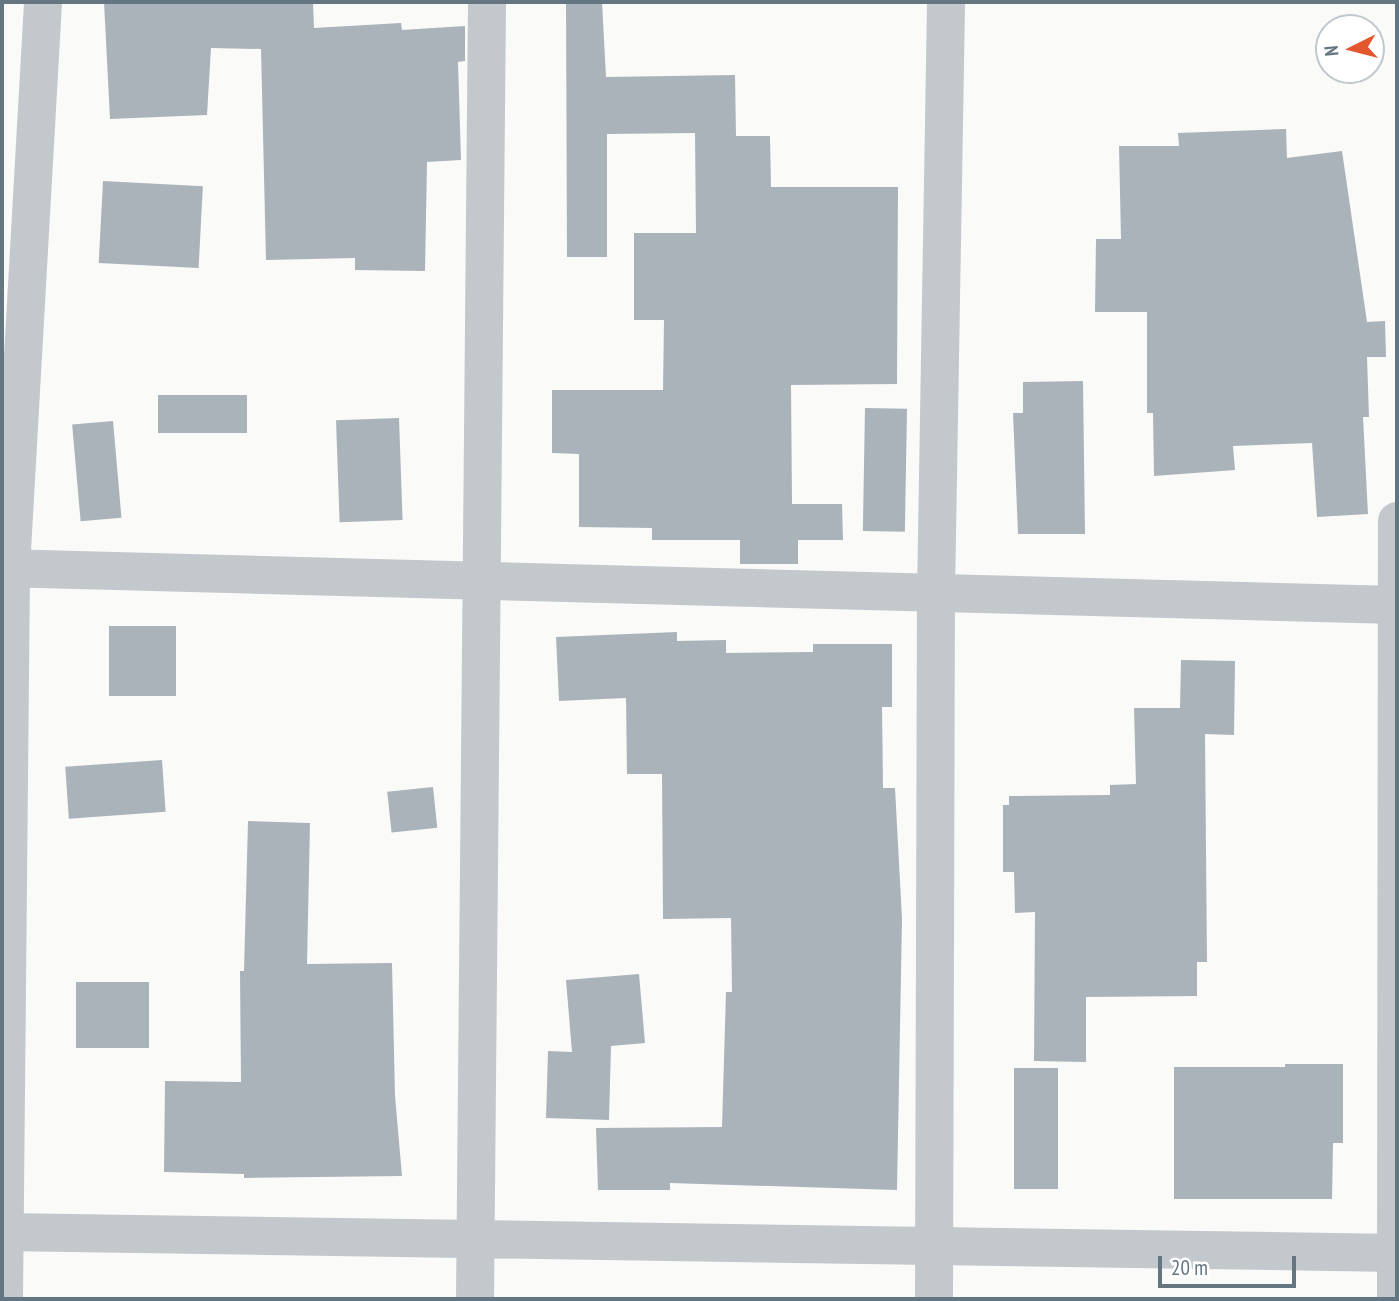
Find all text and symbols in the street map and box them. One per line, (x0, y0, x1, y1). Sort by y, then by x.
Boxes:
north arrow (1315, 14, 1385, 84)
text: N (1319, 45, 1344, 57)
scale bar (1161, 1242, 1299, 1286)
text: 20 m (1171, 1254, 1208, 1281)

